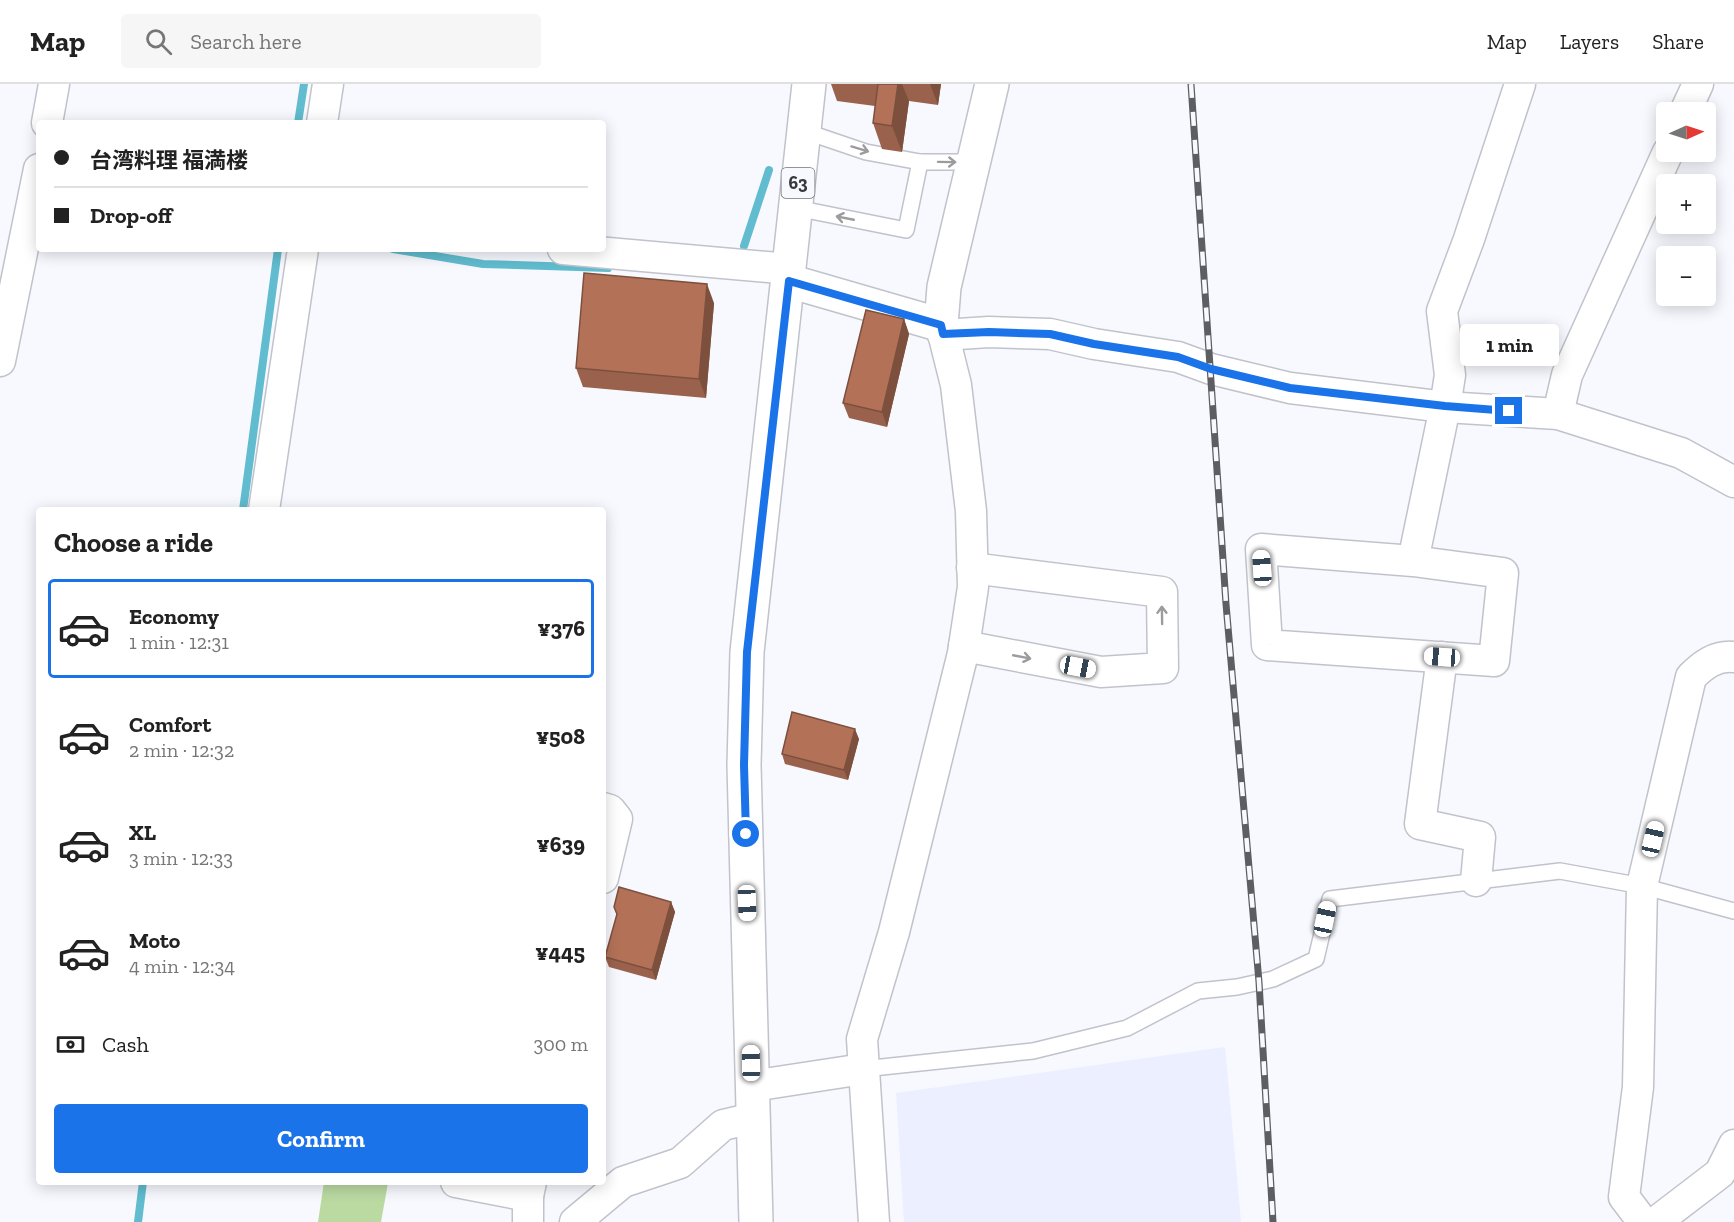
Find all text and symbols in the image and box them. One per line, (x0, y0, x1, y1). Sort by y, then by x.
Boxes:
search box (121, 14, 541, 68)
text: Map (30, 25, 85, 58)
icon: search (142, 25, 175, 58)
text: Search here (190, 28, 302, 55)
text: Map (1487, 29, 1527, 54)
text: Layers (1560, 29, 1619, 54)
text: Share (1652, 29, 1704, 54)
north arrow (1656, 102, 1716, 162)
map controls (1656, 102, 1716, 306)
one-way arrow (850, 144, 869, 155)
text: 台湾料理 福満楼 (90, 147, 248, 174)
one-way arrow (937, 156, 957, 168)
road number: 63 (782, 168, 814, 198)
button: + (1656, 174, 1716, 234)
text: Drop-off (90, 202, 172, 229)
one-way arrow (835, 212, 855, 223)
button: − (1656, 246, 1716, 306)
callout: 1 min (1460, 324, 1558, 366)
text: 1 min (1486, 333, 1533, 357)
route end (1495, 397, 1522, 424)
text: Choose a ride (54, 527, 213, 559)
car (1252, 549, 1272, 587)
icon: car (57, 602, 111, 656)
text: Economy (129, 603, 219, 630)
one-way arrow (1156, 606, 1168, 626)
text: ¥376 (538, 615, 585, 642)
text: 1 min · 12:31 (129, 630, 229, 654)
car (1423, 647, 1461, 667)
one-way arrow (1012, 652, 1031, 663)
car (1059, 655, 1097, 679)
icon: car (57, 710, 111, 764)
text: Comfort (129, 711, 211, 738)
text: ¥508 (536, 723, 585, 750)
text: 2 min · 12:32 (129, 738, 234, 762)
icon: car (57, 818, 111, 872)
text: XL (129, 819, 156, 846)
car (1640, 819, 1666, 859)
route start (732, 820, 759, 847)
text: ¥639 (537, 831, 585, 858)
text: 3 min · 12:33 (129, 846, 233, 870)
car (737, 885, 757, 921)
car (1312, 900, 1338, 938)
icon: car (57, 926, 111, 980)
text: Moto (129, 927, 180, 954)
text: ¥445 (535, 939, 585, 966)
text: 4 min · 12:34 (129, 954, 235, 978)
icon: cash (54, 1028, 87, 1061)
text: Cash (102, 1031, 149, 1058)
text: 300 m (533, 1032, 588, 1056)
car (742, 1045, 760, 1081)
button: Confirm (54, 1104, 588, 1173)

